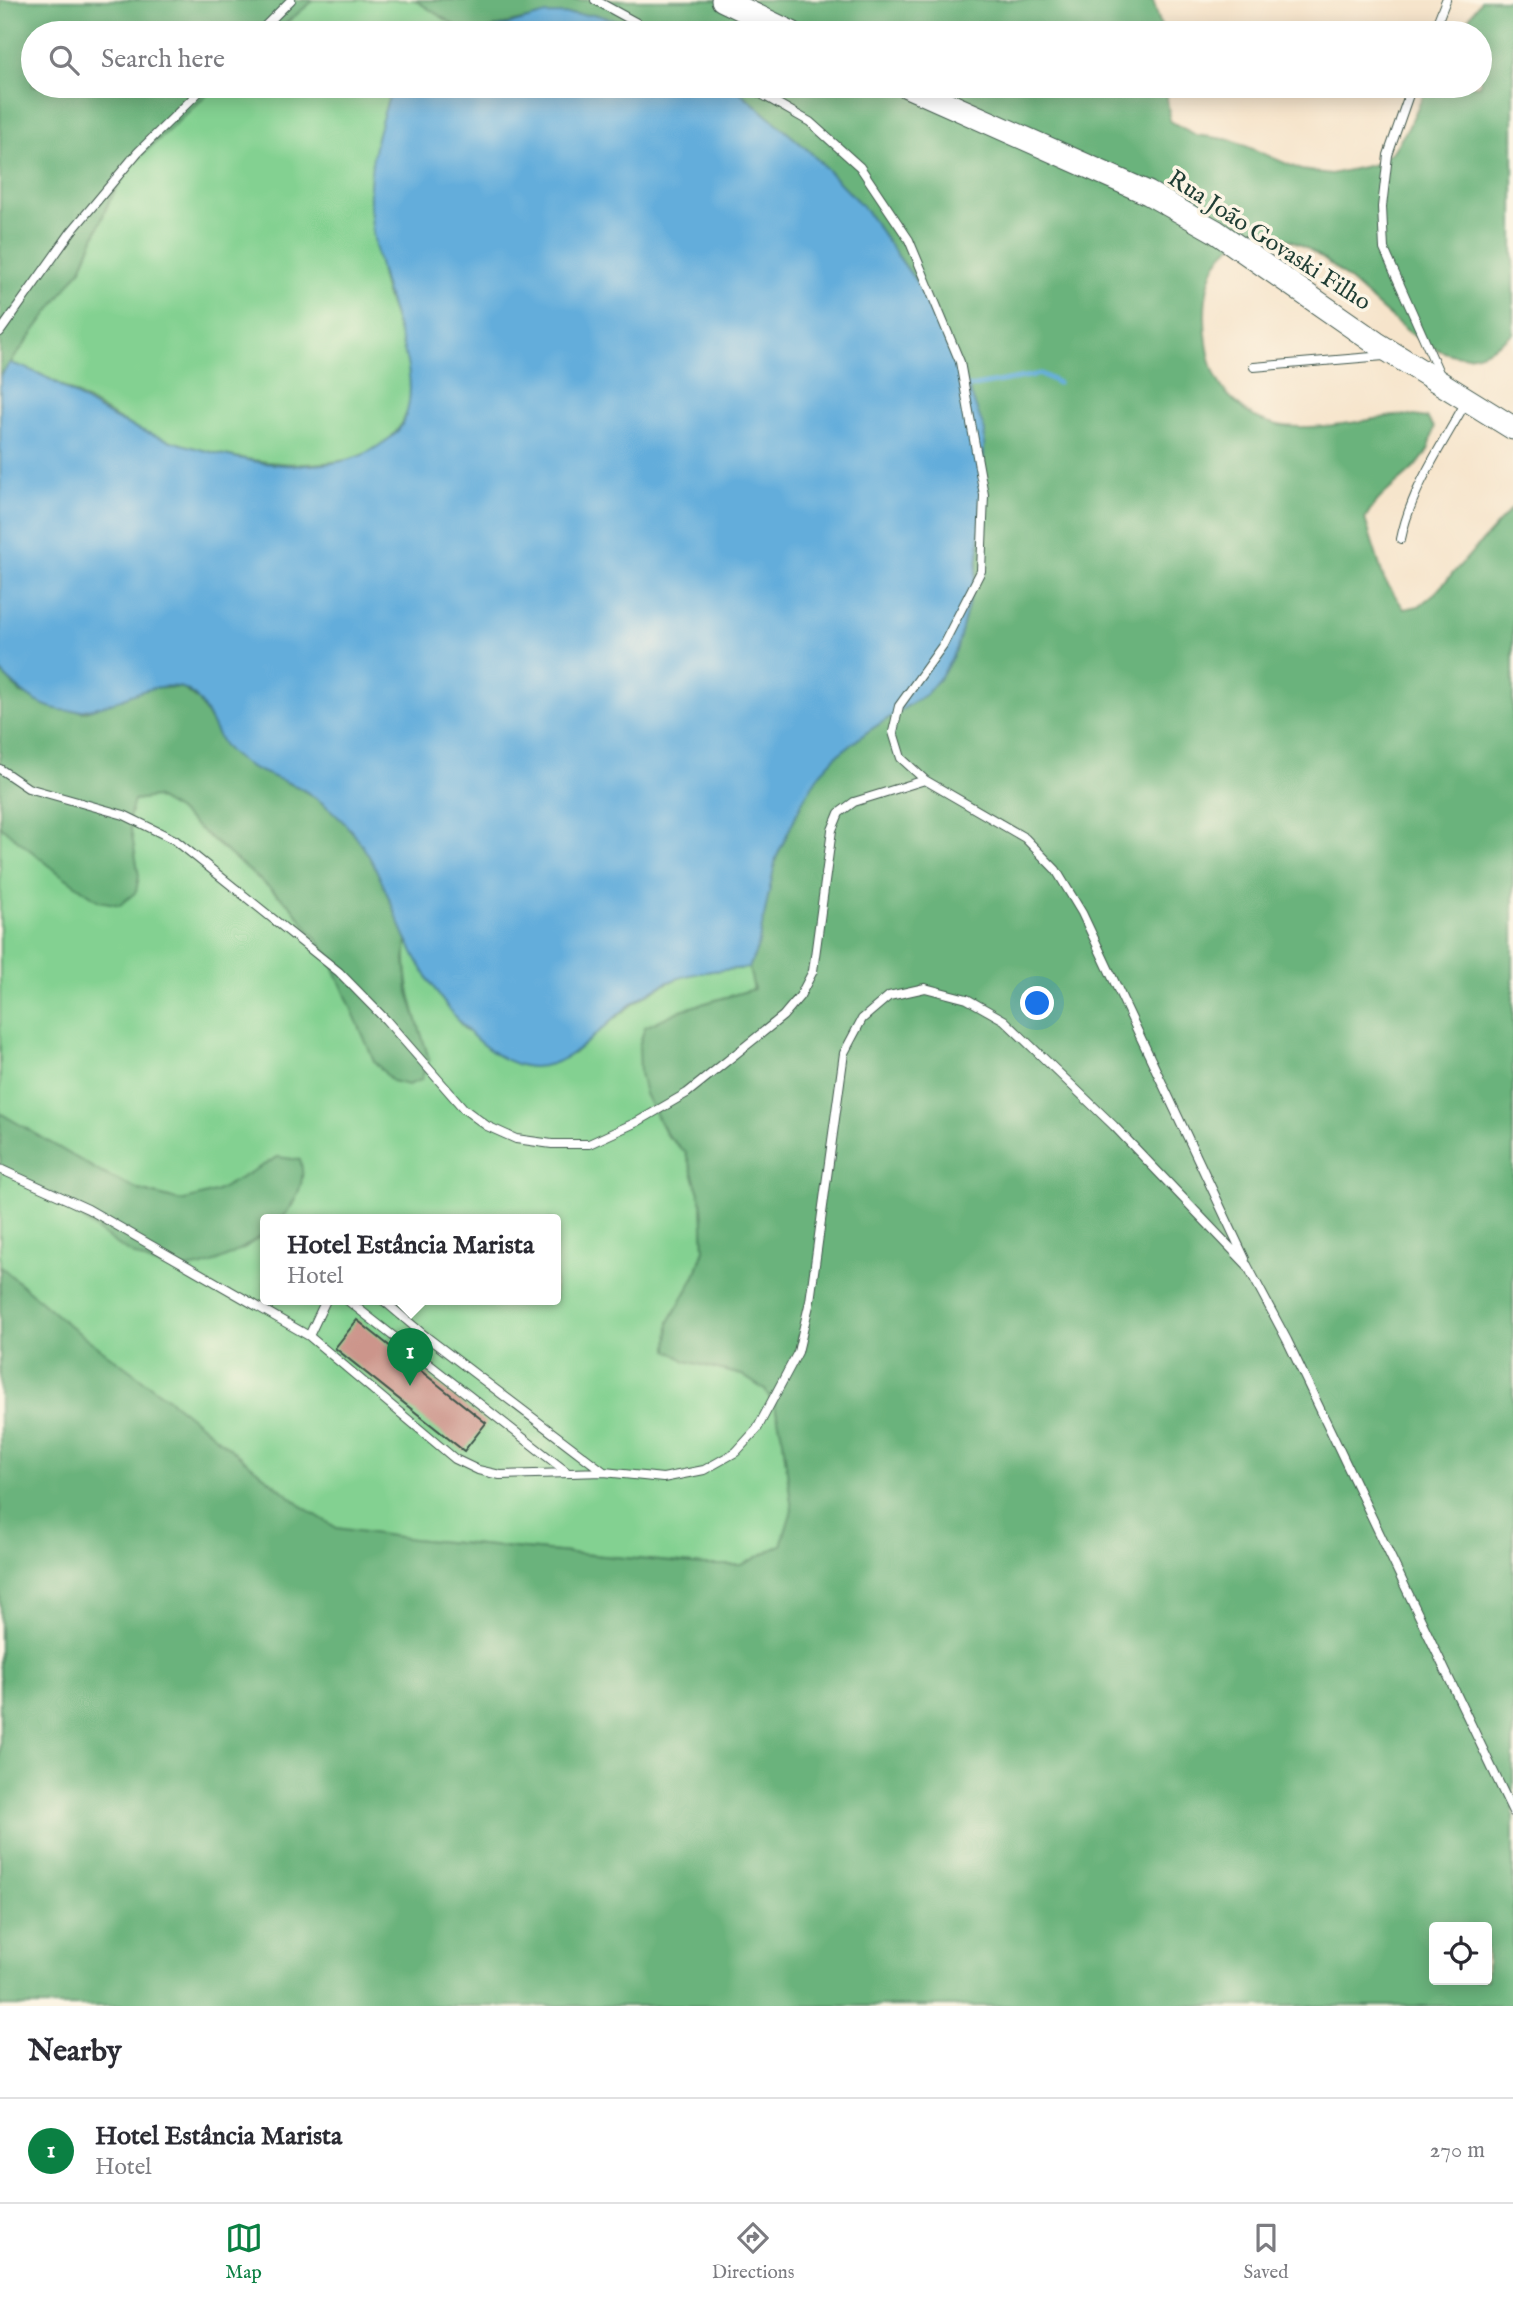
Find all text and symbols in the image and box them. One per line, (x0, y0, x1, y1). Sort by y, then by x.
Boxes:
search box (21, 21, 1492, 98)
icon: search (45, 41, 83, 79)
text: Search here (101, 43, 225, 76)
street label: Rua João Govaski Filho (1161, 164, 1377, 318)
your location (1020, 986, 1054, 1020)
popup (260, 1214, 561, 1305)
text: Hotel Estância Marista (287, 1229, 534, 1262)
text: Hotel (287, 1262, 343, 1291)
pin: 1 (387, 1328, 433, 1386)
map controls (1429, 1922, 1492, 1985)
button: locate (1429, 1922, 1492, 1985)
text: Nearby (28, 2033, 121, 2071)
text: Hotel Estância Marista (95, 2120, 342, 2153)
text: 1 (47, 2136, 55, 2165)
text: 270 m (1430, 2136, 1485, 2165)
text: Hotel (95, 2153, 152, 2182)
tab: Map (225, 2219, 263, 2285)
tab: Directions (712, 2219, 794, 2285)
tab: Saved (1243, 2219, 1288, 2285)

